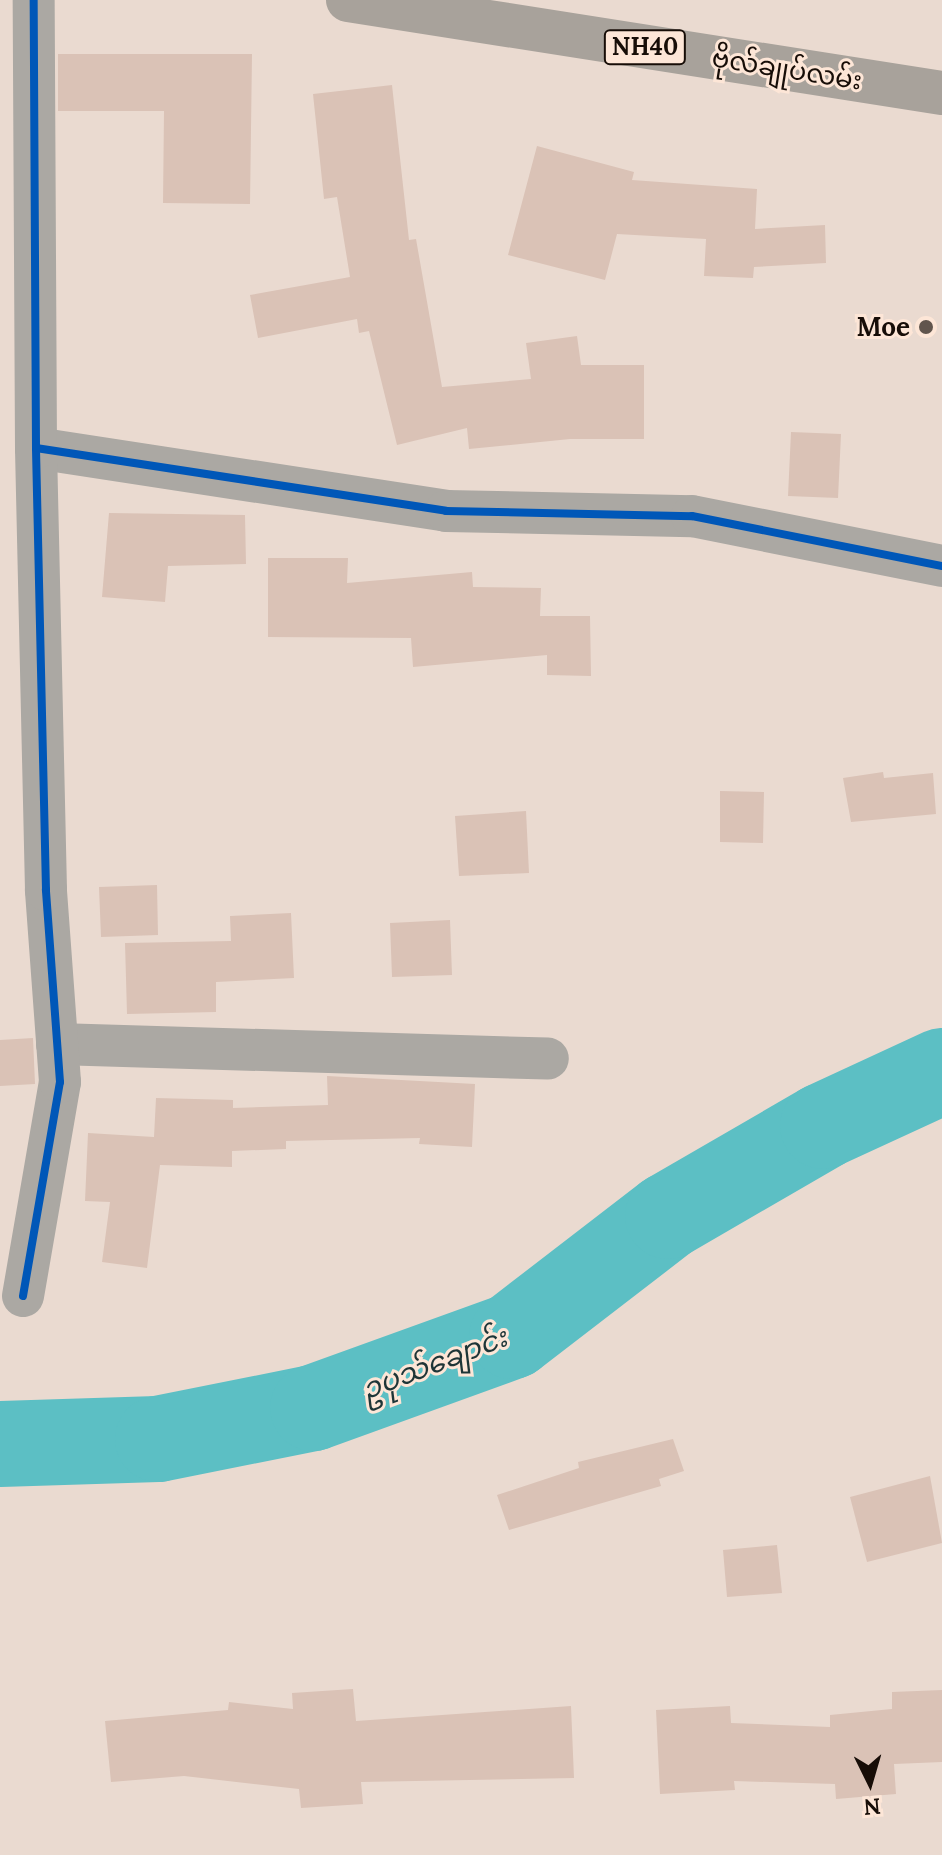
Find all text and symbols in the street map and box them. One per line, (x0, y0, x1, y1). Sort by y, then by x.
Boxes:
road number: NH40 (603, 27, 687, 67)
street label: ဗိုလ်ချုပ်လမ်း (710, 42, 864, 96)
place label: Moe (857, 311, 910, 343)
marker: Moe (917, 318, 935, 336)
water label: ဥပုသ်ချောင်း (357, 1320, 511, 1406)
north arrow (830, 1743, 910, 1823)
text: N (862, 1792, 882, 1822)

